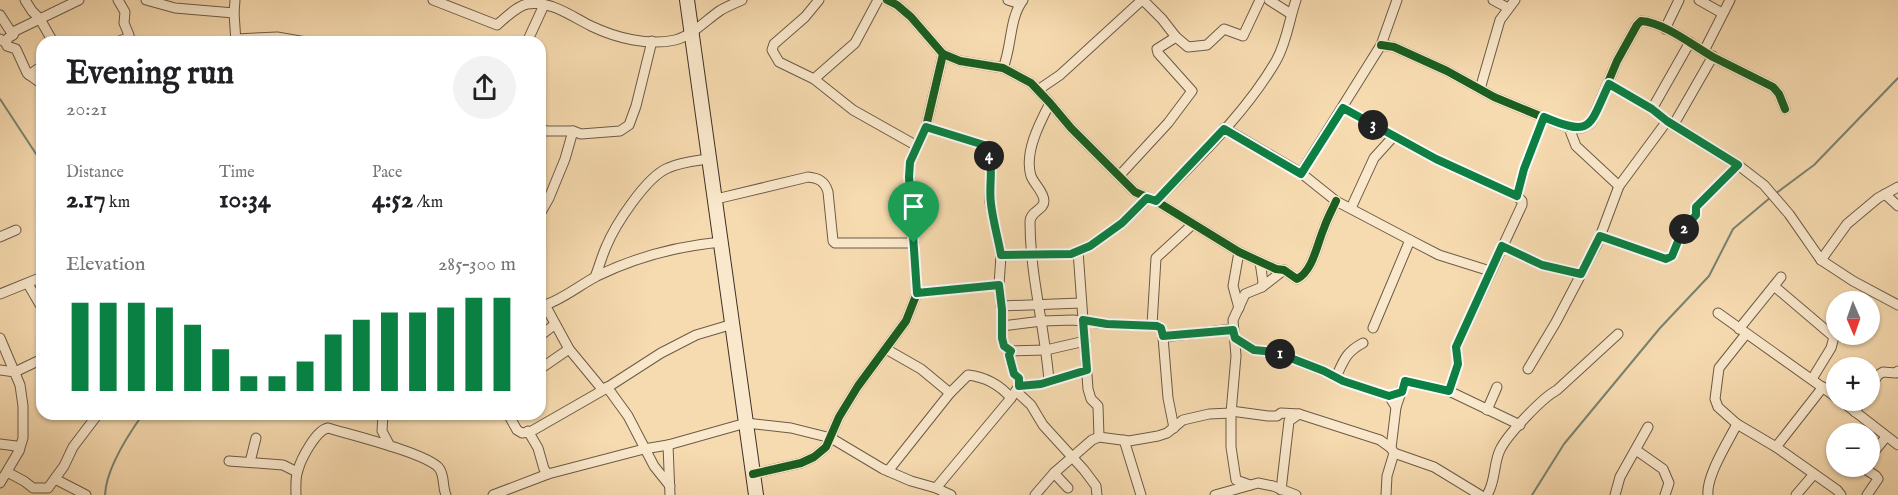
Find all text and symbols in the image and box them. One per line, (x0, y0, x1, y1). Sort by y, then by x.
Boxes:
text: Evening run (66, 53, 234, 95)
button: share (453, 56, 516, 119)
text: 20:21 (66, 97, 107, 122)
pin: 3 (1358, 110, 1388, 140)
text: 3 (1370, 115, 1376, 135)
pin: 4 (974, 141, 1004, 171)
text: 4 (985, 146, 993, 166)
text: Distance (66, 163, 124, 183)
text: Time (219, 163, 255, 183)
text: Pace (372, 163, 402, 183)
pin (888, 181, 939, 243)
text: 2.17 (66, 183, 106, 216)
text: 10:34 (219, 183, 271, 216)
text: 4:52 (372, 183, 413, 216)
icon: arrive (897, 190, 930, 223)
text: km (106, 193, 130, 213)
text: /km (413, 193, 443, 213)
pin: 2 (1669, 214, 1699, 244)
text: 2 (1680, 219, 1688, 239)
text: Elevation (66, 252, 145, 277)
text: 285–300 m (438, 252, 516, 277)
north arrow (1826, 291, 1880, 345)
map controls (1826, 291, 1880, 477)
pin: 1 (1265, 339, 1295, 369)
text: 1 (1277, 344, 1283, 364)
button: + (1826, 357, 1880, 411)
button: − (1826, 423, 1880, 477)

